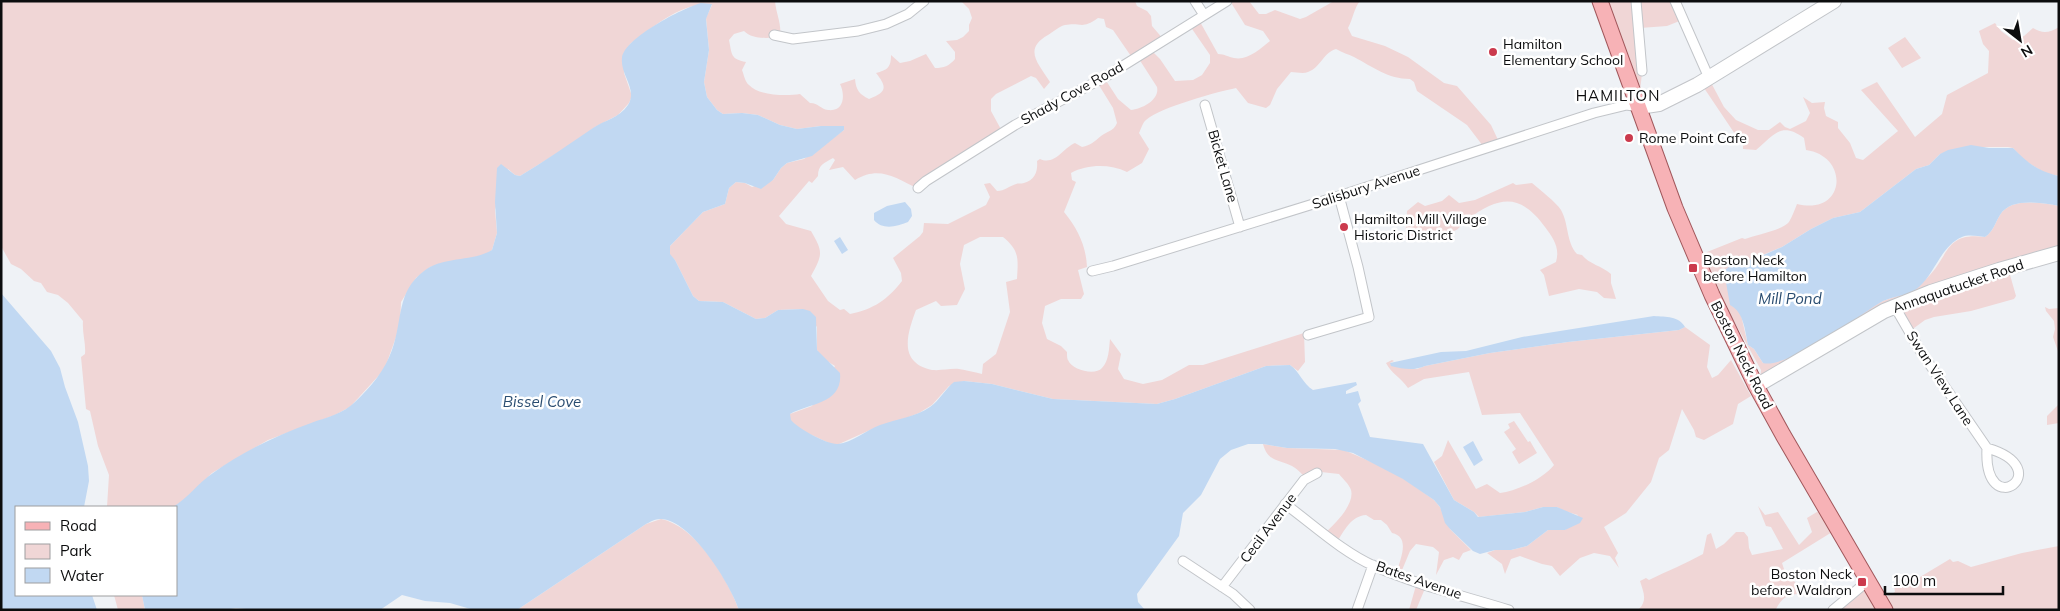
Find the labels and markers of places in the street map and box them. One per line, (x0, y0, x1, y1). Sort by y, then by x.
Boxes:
place label: Hamilton Elementary School (1503, 35, 1623, 69)
marker: Hamilton Elementary School (1487, 46, 1499, 58)
place label: Rome Point Cafe (1639, 129, 1747, 147)
marker: Rome Point Cafe (1623, 132, 1635, 144)
place label: Hamilton Mill Village Historic District (1354, 210, 1487, 244)
marker: Hamilton Mill Village Historic District (1338, 221, 1350, 233)
place label: Boston Neck before Hamilton (1703, 251, 1807, 285)
marker: Boston Neck before Hamilton (1687, 262, 1699, 274)
place label: Boston Neck before Waldron (1751, 565, 1853, 599)
marker: Boston Neck before Waldron (1856, 576, 1868, 588)

